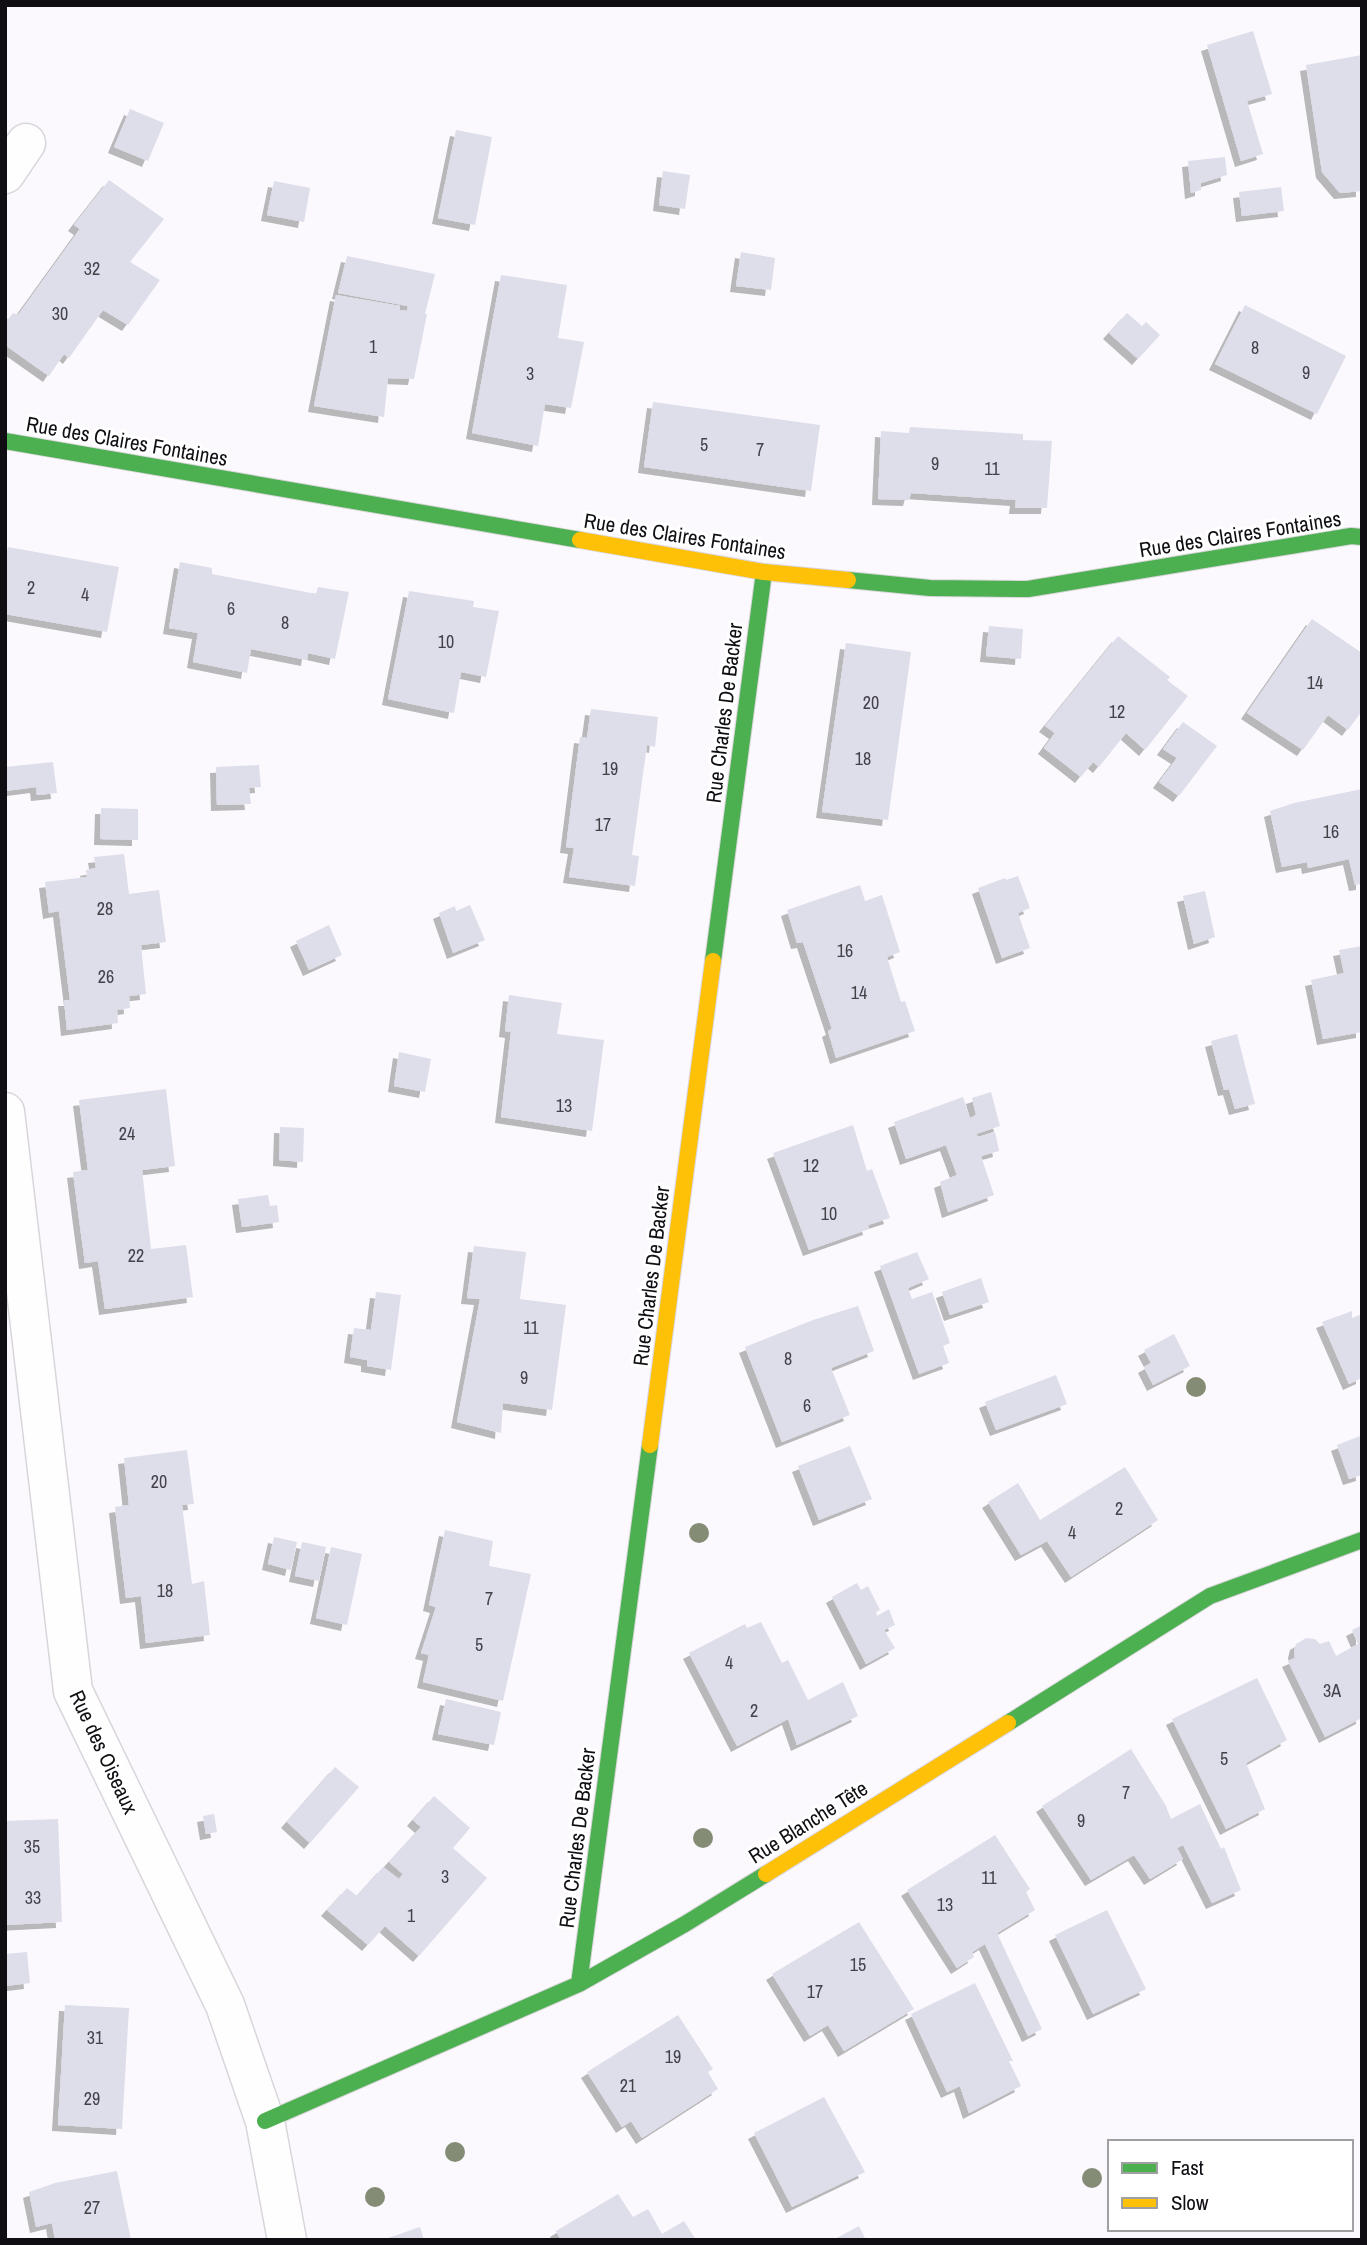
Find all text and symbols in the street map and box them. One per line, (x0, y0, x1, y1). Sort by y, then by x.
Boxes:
house number: 32 (84, 256, 100, 281)
house number: 30 (52, 301, 68, 326)
house number: 1 (369, 334, 378, 359)
house number: 8 (1251, 335, 1259, 360)
house number: 9 (1302, 360, 1310, 385)
house number: 3 (526, 361, 534, 386)
street label: Rue des Claires Fontaines (24, 409, 230, 473)
house number: 5 (700, 432, 708, 457)
house number: 7 (756, 437, 764, 462)
house number: 9 (931, 451, 939, 476)
house number: 11 (984, 456, 1000, 481)
street label: Rue des Claires Fontaines (1137, 504, 1343, 564)
street label: Rue des Claires Fontaines (582, 506, 788, 566)
house number: 2 (27, 575, 35, 600)
house number: 4 (81, 582, 89, 607)
house number: 6 (227, 596, 235, 621)
house number: 8 (281, 610, 289, 635)
street label: Rue Charles De Backer (699, 621, 749, 805)
house number: 10 (438, 629, 454, 654)
house number: 14 (1307, 670, 1323, 695)
house number: 20 (863, 690, 879, 715)
house number: 12 (1109, 699, 1125, 724)
house number: 18 (855, 746, 871, 771)
house number: 19 (602, 756, 618, 781)
house number: 17 (595, 812, 611, 837)
house number: 16 (1323, 819, 1339, 844)
house number: 28 (97, 896, 113, 921)
house number: 16 (837, 938, 853, 963)
house number: 26 (98, 964, 114, 989)
house number: 14 (851, 980, 867, 1005)
house number: 13 (556, 1093, 572, 1118)
house number: 24 (119, 1121, 135, 1146)
house number: 12 (803, 1153, 819, 1178)
street label: Rue Charles De Backer (626, 1184, 676, 1368)
house number: 10 (821, 1201, 837, 1226)
house number: 22 (128, 1243, 144, 1268)
house number: 11 (523, 1315, 539, 1340)
house number: 8 (784, 1346, 792, 1371)
house number: 9 (520, 1365, 528, 1390)
house number: 6 (803, 1393, 811, 1418)
house number: 20 (151, 1469, 167, 1494)
house number: 2 (1115, 1496, 1123, 1521)
house number: 4 (1068, 1520, 1076, 1545)
house number: 18 (157, 1578, 173, 1603)
house number: 7 (485, 1586, 493, 1611)
house number: 5 (475, 1632, 483, 1657)
house number: 4 (725, 1650, 733, 1675)
house number: 3A (1323, 1678, 1341, 1703)
street label: Rue des Oiseaux (63, 1686, 145, 1819)
house number: 2 (750, 1698, 758, 1723)
street label: Rue Charles De Backer (552, 1746, 602, 1930)
house number: 5 (1220, 1746, 1228, 1771)
street label: Rue Blanche Tête (743, 1774, 873, 1870)
house number: 7 (1122, 1780, 1130, 1805)
house number: 9 (1077, 1808, 1085, 1833)
house number: 35 (24, 1834, 40, 1859)
house number: 3 (441, 1864, 449, 1889)
house number: 11 (981, 1865, 997, 1890)
house number: 33 (25, 1885, 41, 1910)
house number: 13 (937, 1892, 953, 1917)
house number: 1 (407, 1903, 416, 1928)
house number: 15 (850, 1952, 866, 1977)
house number: 17 (807, 1979, 823, 2004)
house number: 31 (87, 2025, 104, 2050)
house number: 19 (665, 2044, 681, 2069)
house number: 21 (620, 2073, 637, 2098)
house number: 29 (84, 2086, 100, 2111)
legend (1108, 2140, 1353, 2231)
text: Fast (1171, 2153, 1204, 2182)
text: Slow (1171, 2188, 1209, 2217)
house number: 27 (84, 2195, 100, 2220)

